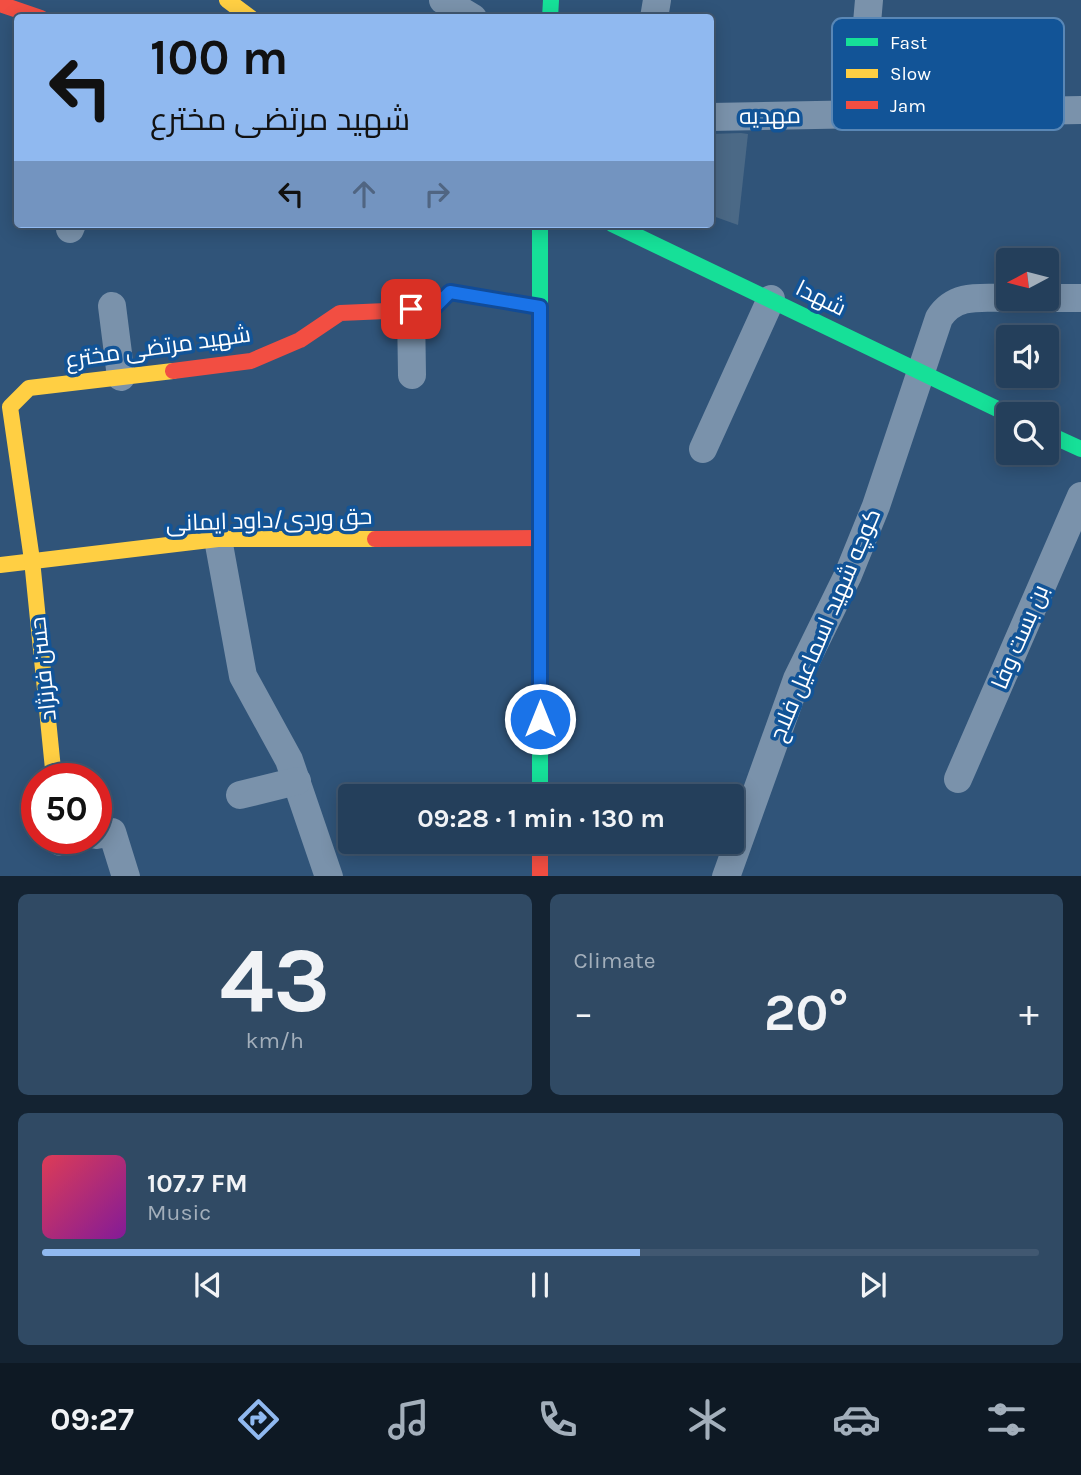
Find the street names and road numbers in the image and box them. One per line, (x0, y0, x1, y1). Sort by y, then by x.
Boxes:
street label: مهدیه (739, 102, 801, 130)
street label: شهدا (791, 274, 851, 322)
street label: شهید مرتضی مخترع (64, 321, 253, 375)
street label: حق وردی/داود ایمانی (165, 503, 373, 537)
street label: کوچه شهید اسماعیل فلاح (764, 505, 888, 746)
street label: بن بست وفا (986, 581, 1054, 693)
street label: حسن فرنژاد (24, 615, 62, 723)

